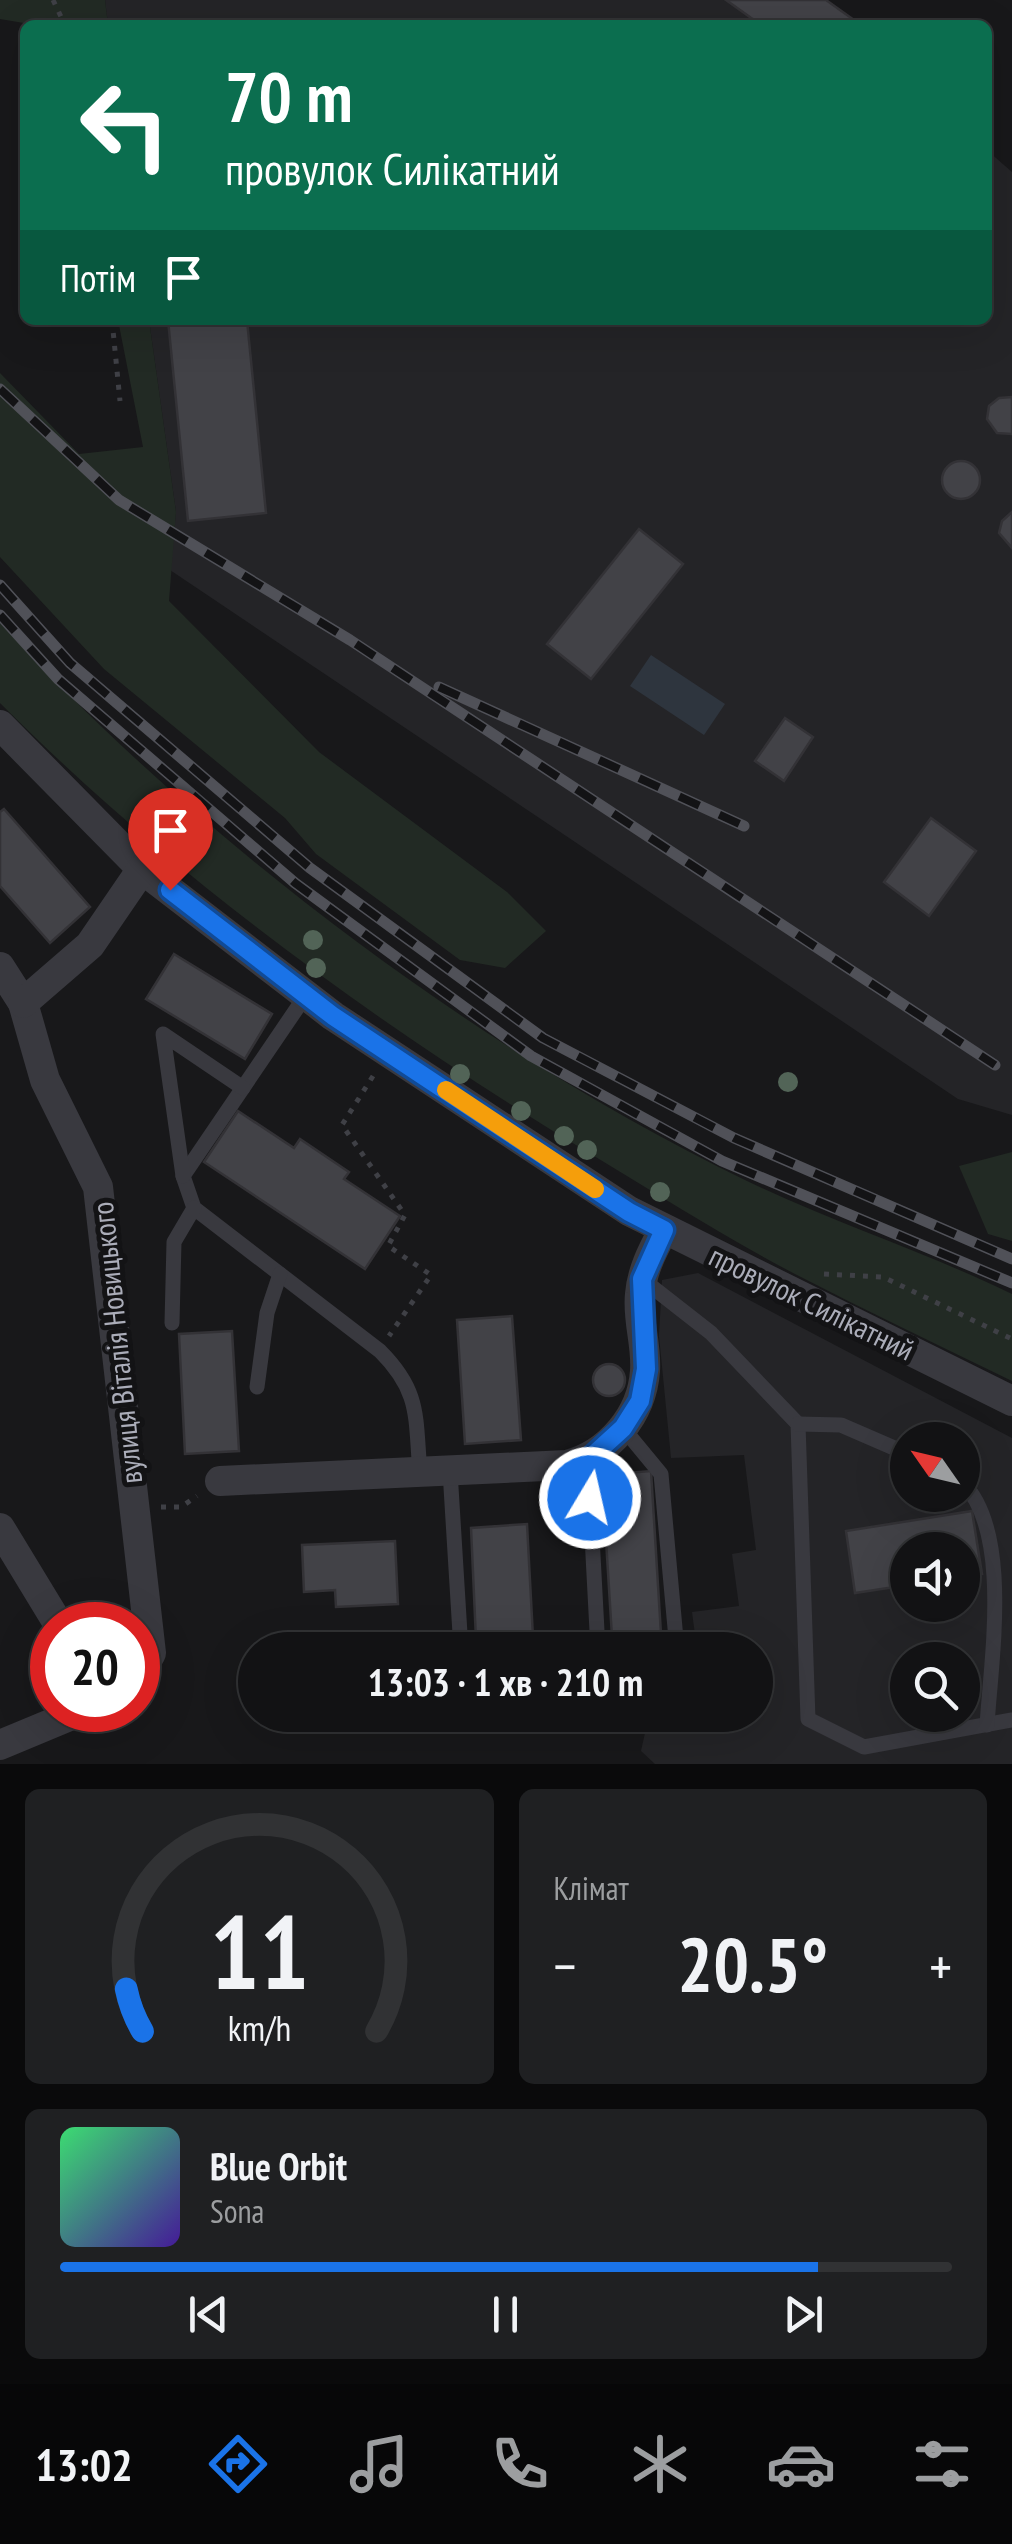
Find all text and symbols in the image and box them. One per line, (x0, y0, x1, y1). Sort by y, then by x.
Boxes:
text: 70 m (225, 51, 353, 141)
icon: left (60, 60, 190, 190)
text: провулок Силікатний (225, 139, 560, 197)
icon: arrive (156, 250, 211, 305)
text: Потім (60, 253, 136, 302)
pin (128, 788, 213, 891)
icon: arrive (143, 803, 198, 858)
street label: вулиця Віталія Новицького (82, 1200, 150, 1486)
street label: провулок Силікатний (703, 1236, 921, 1368)
north arrow (890, 1422, 980, 1512)
map controls (890, 1422, 980, 1732)
position arrow (538, 1446, 642, 1550)
button: sound (890, 1532, 980, 1622)
speed limit sign: 20 (30, 1602, 160, 1732)
button: search (890, 1642, 980, 1732)
text: 13:03 · 1 хв · 210 m (368, 1657, 643, 1706)
text: Клімат (554, 1867, 629, 1909)
text: 11 (210, 1883, 309, 2018)
text: 20.5° (677, 1916, 828, 2013)
text: − (554, 1930, 576, 2001)
text: + (929, 1930, 952, 2001)
text: km/h (228, 2005, 291, 2051)
text: Blue Orbit (210, 2141, 347, 2190)
text: Sona (210, 2190, 264, 2232)
icon: previous (181, 2287, 236, 2342)
icon: pause (478, 2287, 533, 2342)
icon: next (776, 2287, 831, 2342)
icon: directions (203, 2429, 273, 2499)
icon: music (344, 2429, 414, 2499)
icon: phone (485, 2429, 555, 2499)
icon: climate (625, 2429, 695, 2499)
icon: car (766, 2429, 836, 2499)
icon: filters (907, 2429, 977, 2499)
text: 13:02 (35, 2435, 133, 2493)

